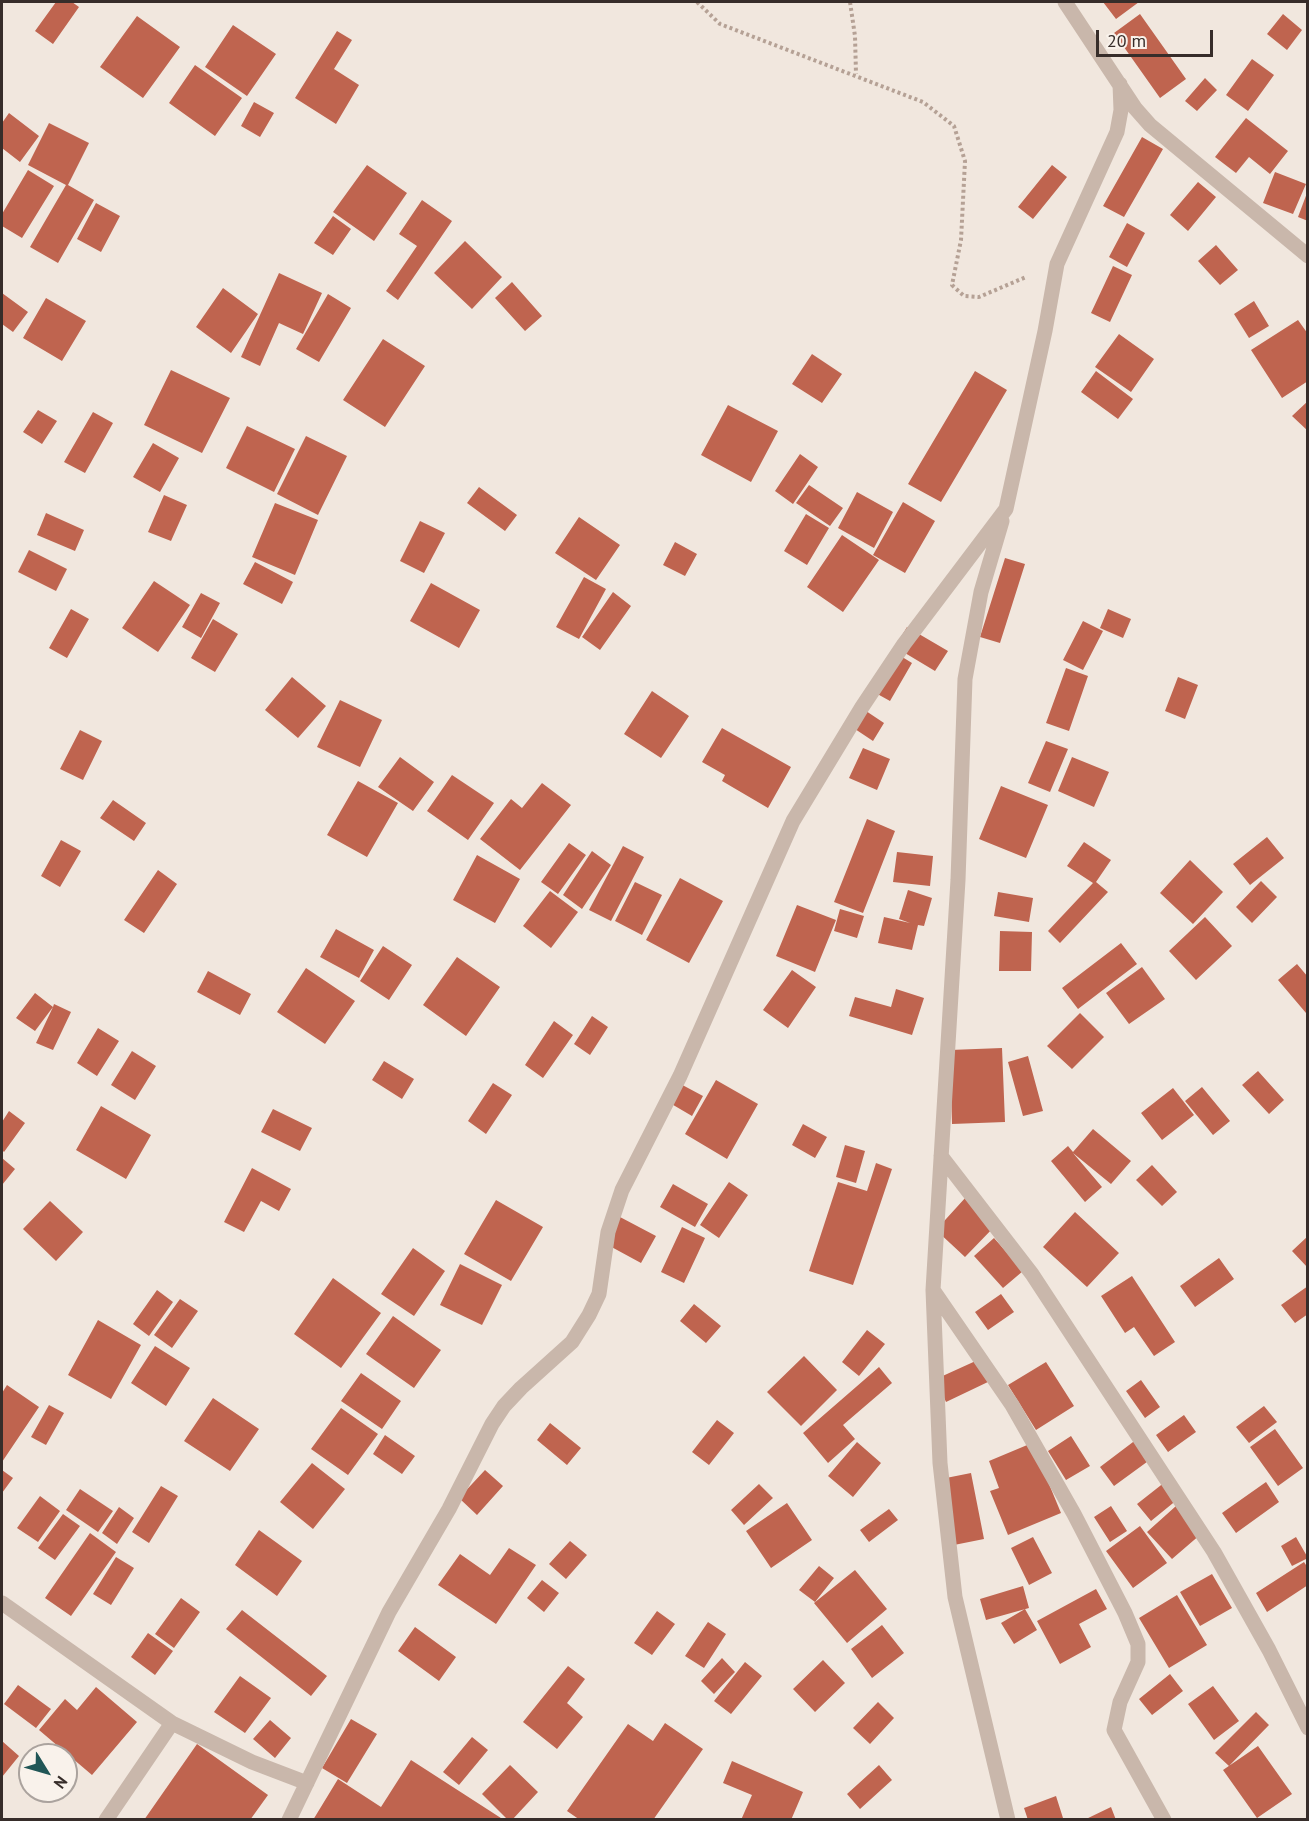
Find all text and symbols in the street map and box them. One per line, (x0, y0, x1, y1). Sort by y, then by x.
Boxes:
scale bar (1099, 18, 1216, 56)
text: 20 m (1107, 29, 1146, 52)
north arrow (18, 1743, 78, 1803)
text: N (50, 1772, 72, 1793)

